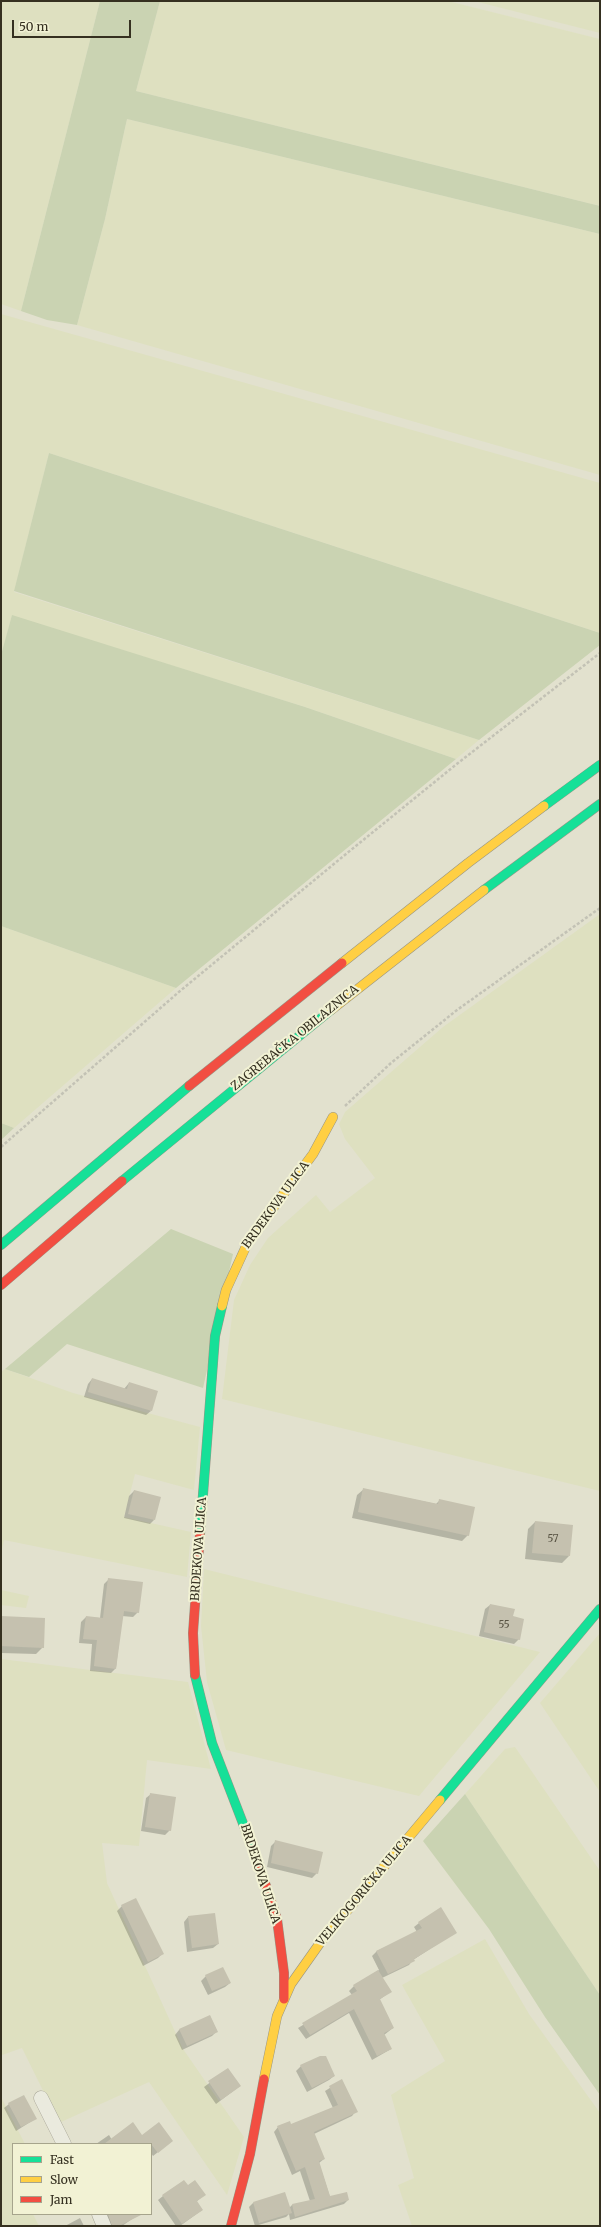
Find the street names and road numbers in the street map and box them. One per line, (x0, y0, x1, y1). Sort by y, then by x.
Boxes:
street label: ZAGREBAČKA OBILAZNICA (228, 982, 362, 1094)
street label: BRDEKOVA ULICA (240, 1159, 312, 1251)
street label: BRDEKOVA ULICA (188, 1496, 210, 1602)
street label: BRDEKOVA ULICA (237, 1822, 283, 1926)
street label: VELIKOGORIČKA ULICA (314, 1833, 414, 1949)

